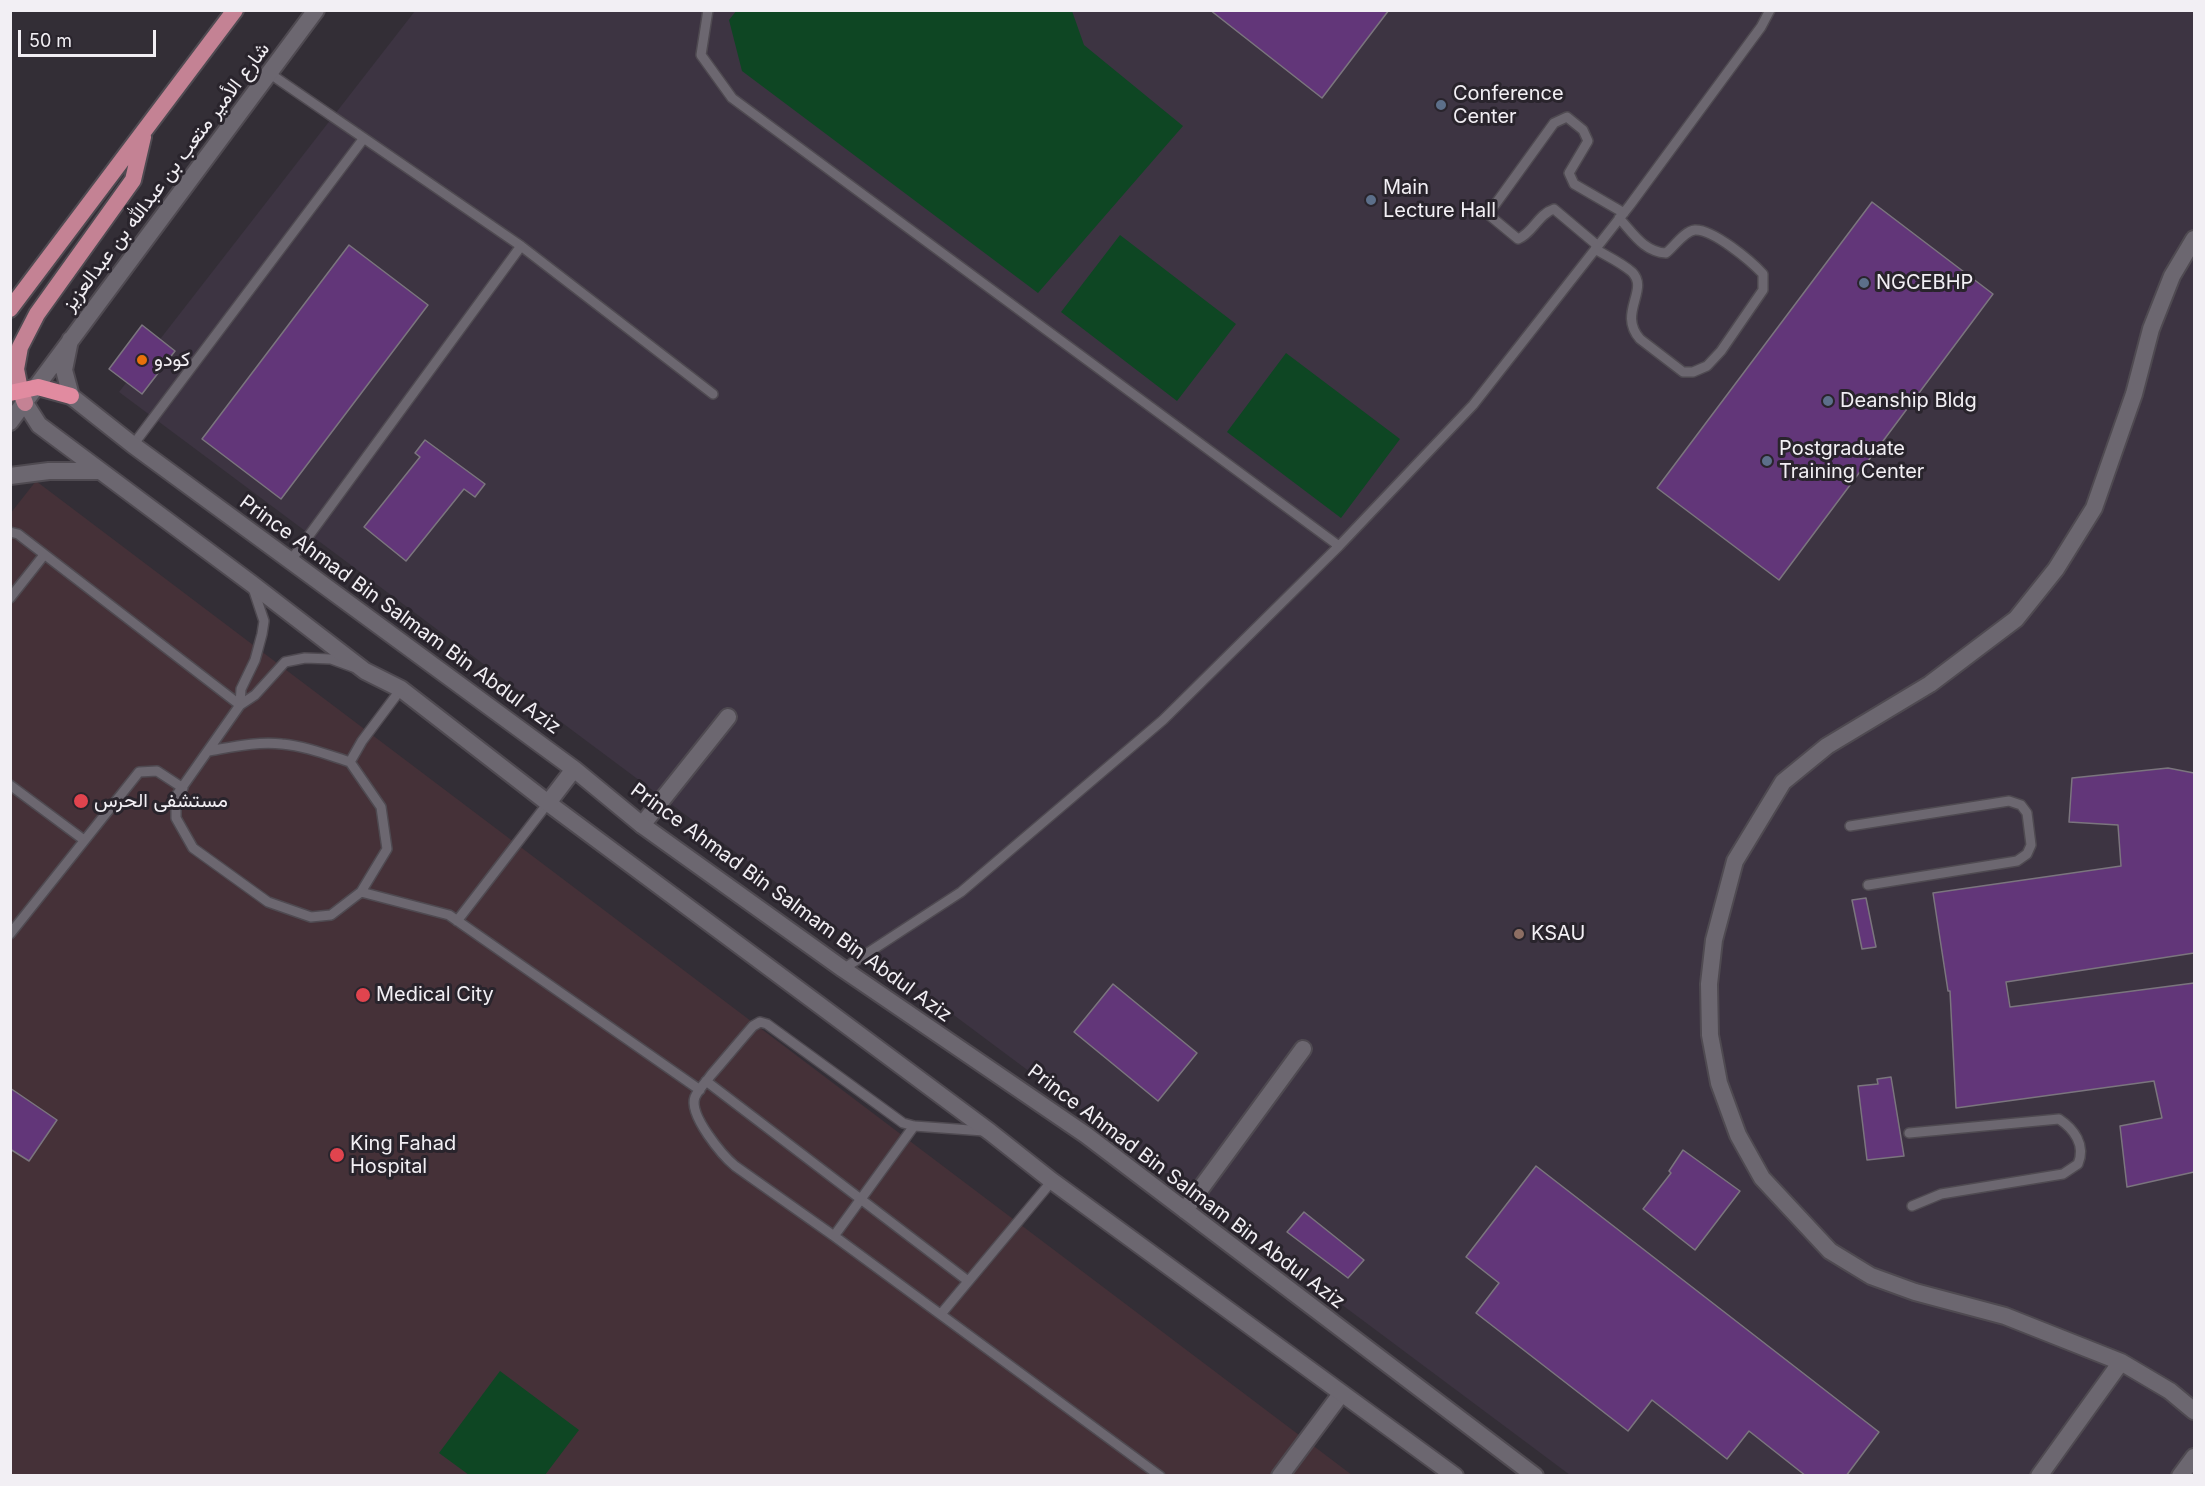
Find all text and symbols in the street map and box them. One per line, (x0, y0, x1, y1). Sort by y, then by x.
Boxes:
scale bar (21, 18, 159, 56)
text: 50 m (29, 30, 72, 51)
street label: شارع الأمير متعب بن عبدالله بن عبدالعزيز (57, 38, 275, 316)
place label: Conference Center (1453, 82, 1564, 129)
marker: Conference Center (1434, 98, 1448, 112)
place label: Main Lecture Hall (1383, 176, 1496, 223)
marker: Main Lecture Hall (1364, 193, 1378, 207)
place label: NGCEBHP (1876, 271, 1973, 295)
marker: NGCEBHP (1857, 276, 1871, 290)
place label: كودو (154, 348, 190, 372)
marker: كودو (135, 353, 149, 367)
place label: Deanship Bldg (1840, 389, 1977, 413)
marker: Deanship Bldg (1821, 394, 1835, 408)
place label: Postgraduate Training Center (1779, 437, 1924, 484)
marker: Postgraduate Training Center (1760, 454, 1774, 468)
street label: Prince Ahmad Bin Salmam Bin Abdul Aziz (235, 490, 565, 740)
street label: Prince Ahmad Bin Salmam Bin Abdul Aziz (626, 778, 956, 1028)
place label: مستشفى الحرس (94, 789, 228, 813)
marker: مستشفى الحرس (72, 792, 90, 810)
place label: KSAU (1531, 922, 1585, 946)
marker: KSAU (1512, 927, 1526, 941)
place label: Medical City (376, 983, 494, 1007)
marker: Medical City (354, 986, 372, 1004)
street label: Prince Ahmad Bin Salmam Bin Abdul Aziz (1023, 1060, 1349, 1314)
place label: King Fahad Hospital (350, 1132, 456, 1179)
marker: King Fahad Hospital (328, 1146, 346, 1164)

